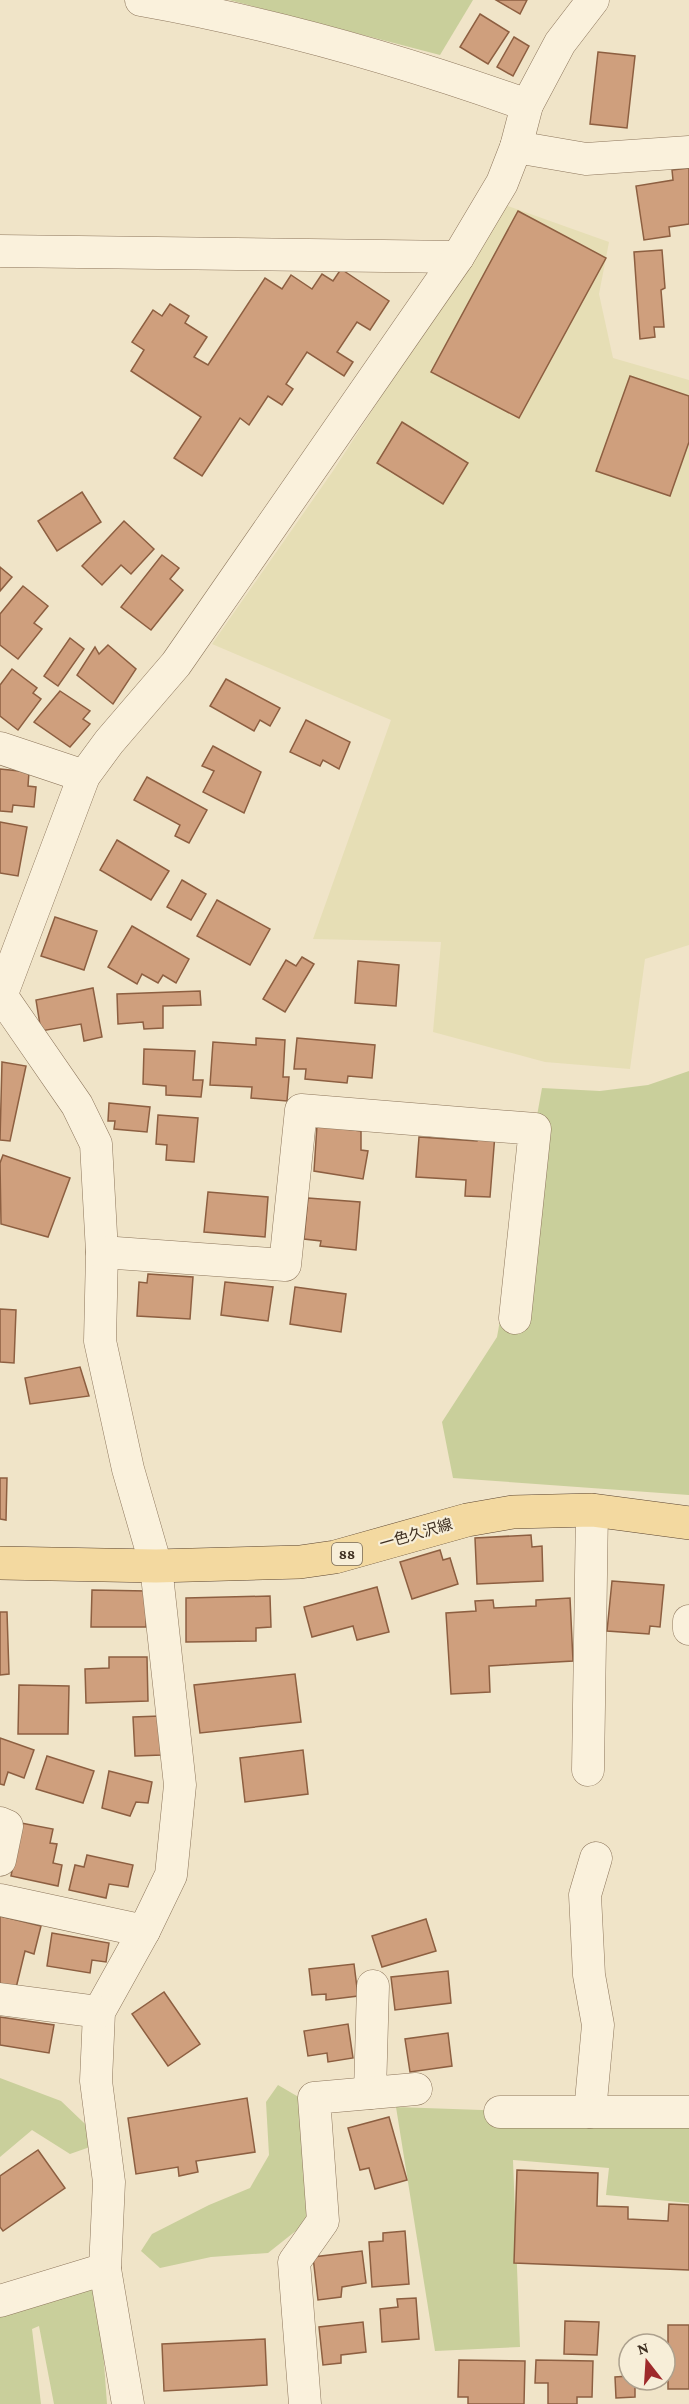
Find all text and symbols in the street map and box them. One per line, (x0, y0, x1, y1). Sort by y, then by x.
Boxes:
street label: 一色久沢線 (378, 1516, 454, 1552)
road number: 88 (332, 1543, 362, 1565)
north arrow (617, 2332, 677, 2392)
text: N (635, 2338, 651, 2358)

